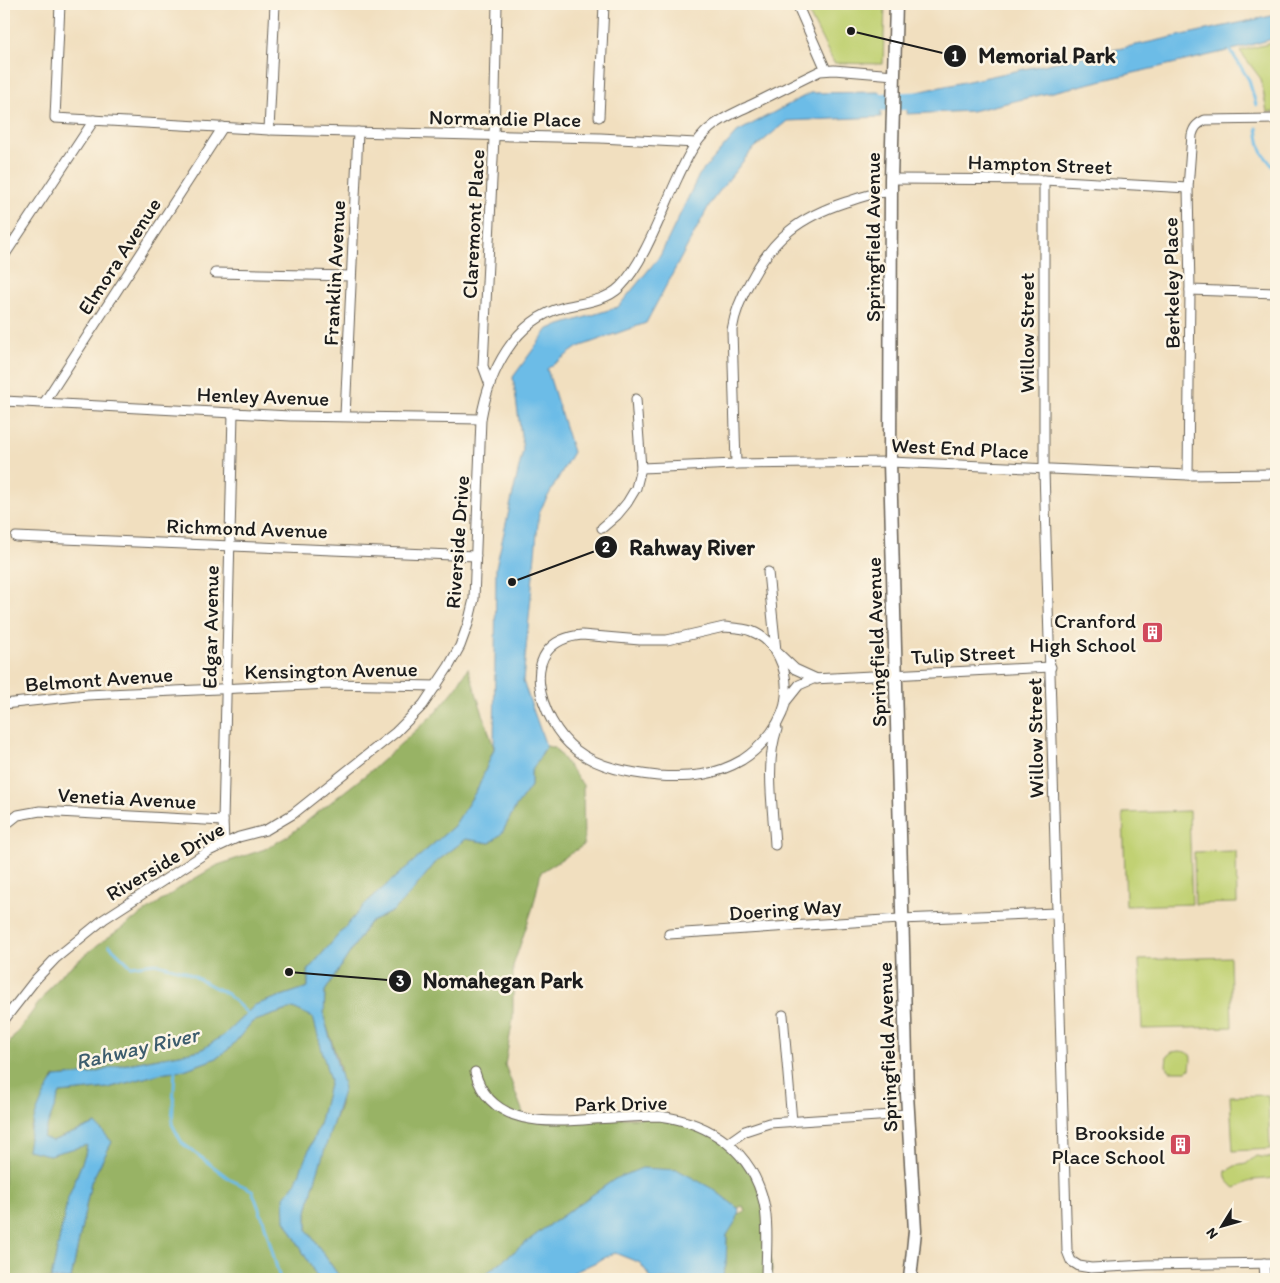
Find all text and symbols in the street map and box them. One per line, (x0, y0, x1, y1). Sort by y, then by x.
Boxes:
callout: Memorial Park (943, 37, 1125, 74)
text: Memorial Park (978, 42, 1116, 69)
text: 1 (952, 47, 959, 65)
street label: Normandie Place (429, 104, 581, 132)
street label: Claremont Place (457, 149, 489, 299)
street label: Hampton Street (967, 149, 1113, 179)
street label: Springfield Avenue (860, 152, 885, 322)
street label: Elmora Avenue (72, 193, 166, 319)
street label: Franklin Avenue (318, 199, 350, 346)
street label: Berkeley Place (1157, 217, 1185, 349)
street label: Willow Street (1014, 273, 1039, 393)
street label: Henley Avenue (196, 381, 330, 411)
street label: West End Place (891, 432, 1029, 464)
street label: Riverside Drive (440, 474, 474, 610)
street label: Richmond Avenue (166, 513, 328, 543)
callout: Rahway River (594, 528, 764, 565)
text: Rahway River (629, 534, 755, 561)
text: 2 (602, 538, 610, 556)
street label: Springfield Avenue (861, 557, 891, 727)
street label: Edgar Avenue (196, 565, 224, 689)
place label: Cranford High School (1030, 608, 1136, 657)
building icon: Cranford High School (1140, 620, 1164, 644)
street label: Tulip Street (910, 639, 1016, 669)
street label: Kensington Avenue (244, 656, 418, 684)
street label: Belmont Avenue (24, 661, 174, 697)
street label: Willow Street (1021, 677, 1049, 798)
street label: Venetia Avenue (57, 782, 197, 814)
street label: Riverside Drive (101, 816, 229, 906)
street label: Doering Way (728, 893, 842, 925)
callout: Nomahegan Park (387, 962, 593, 999)
street label: Springfield Avenue (872, 962, 902, 1132)
text: Nomahegan Park (423, 967, 584, 994)
text: 3 (396, 972, 404, 990)
water label: Rahway River (73, 1020, 204, 1075)
street label: Park Drive (574, 1090, 668, 1116)
place label: Brookside Place School (1052, 1120, 1165, 1169)
building icon: Brookside Place School (1169, 1132, 1193, 1156)
north arrow (1198, 1200, 1248, 1250)
text: N (1202, 1225, 1222, 1242)

